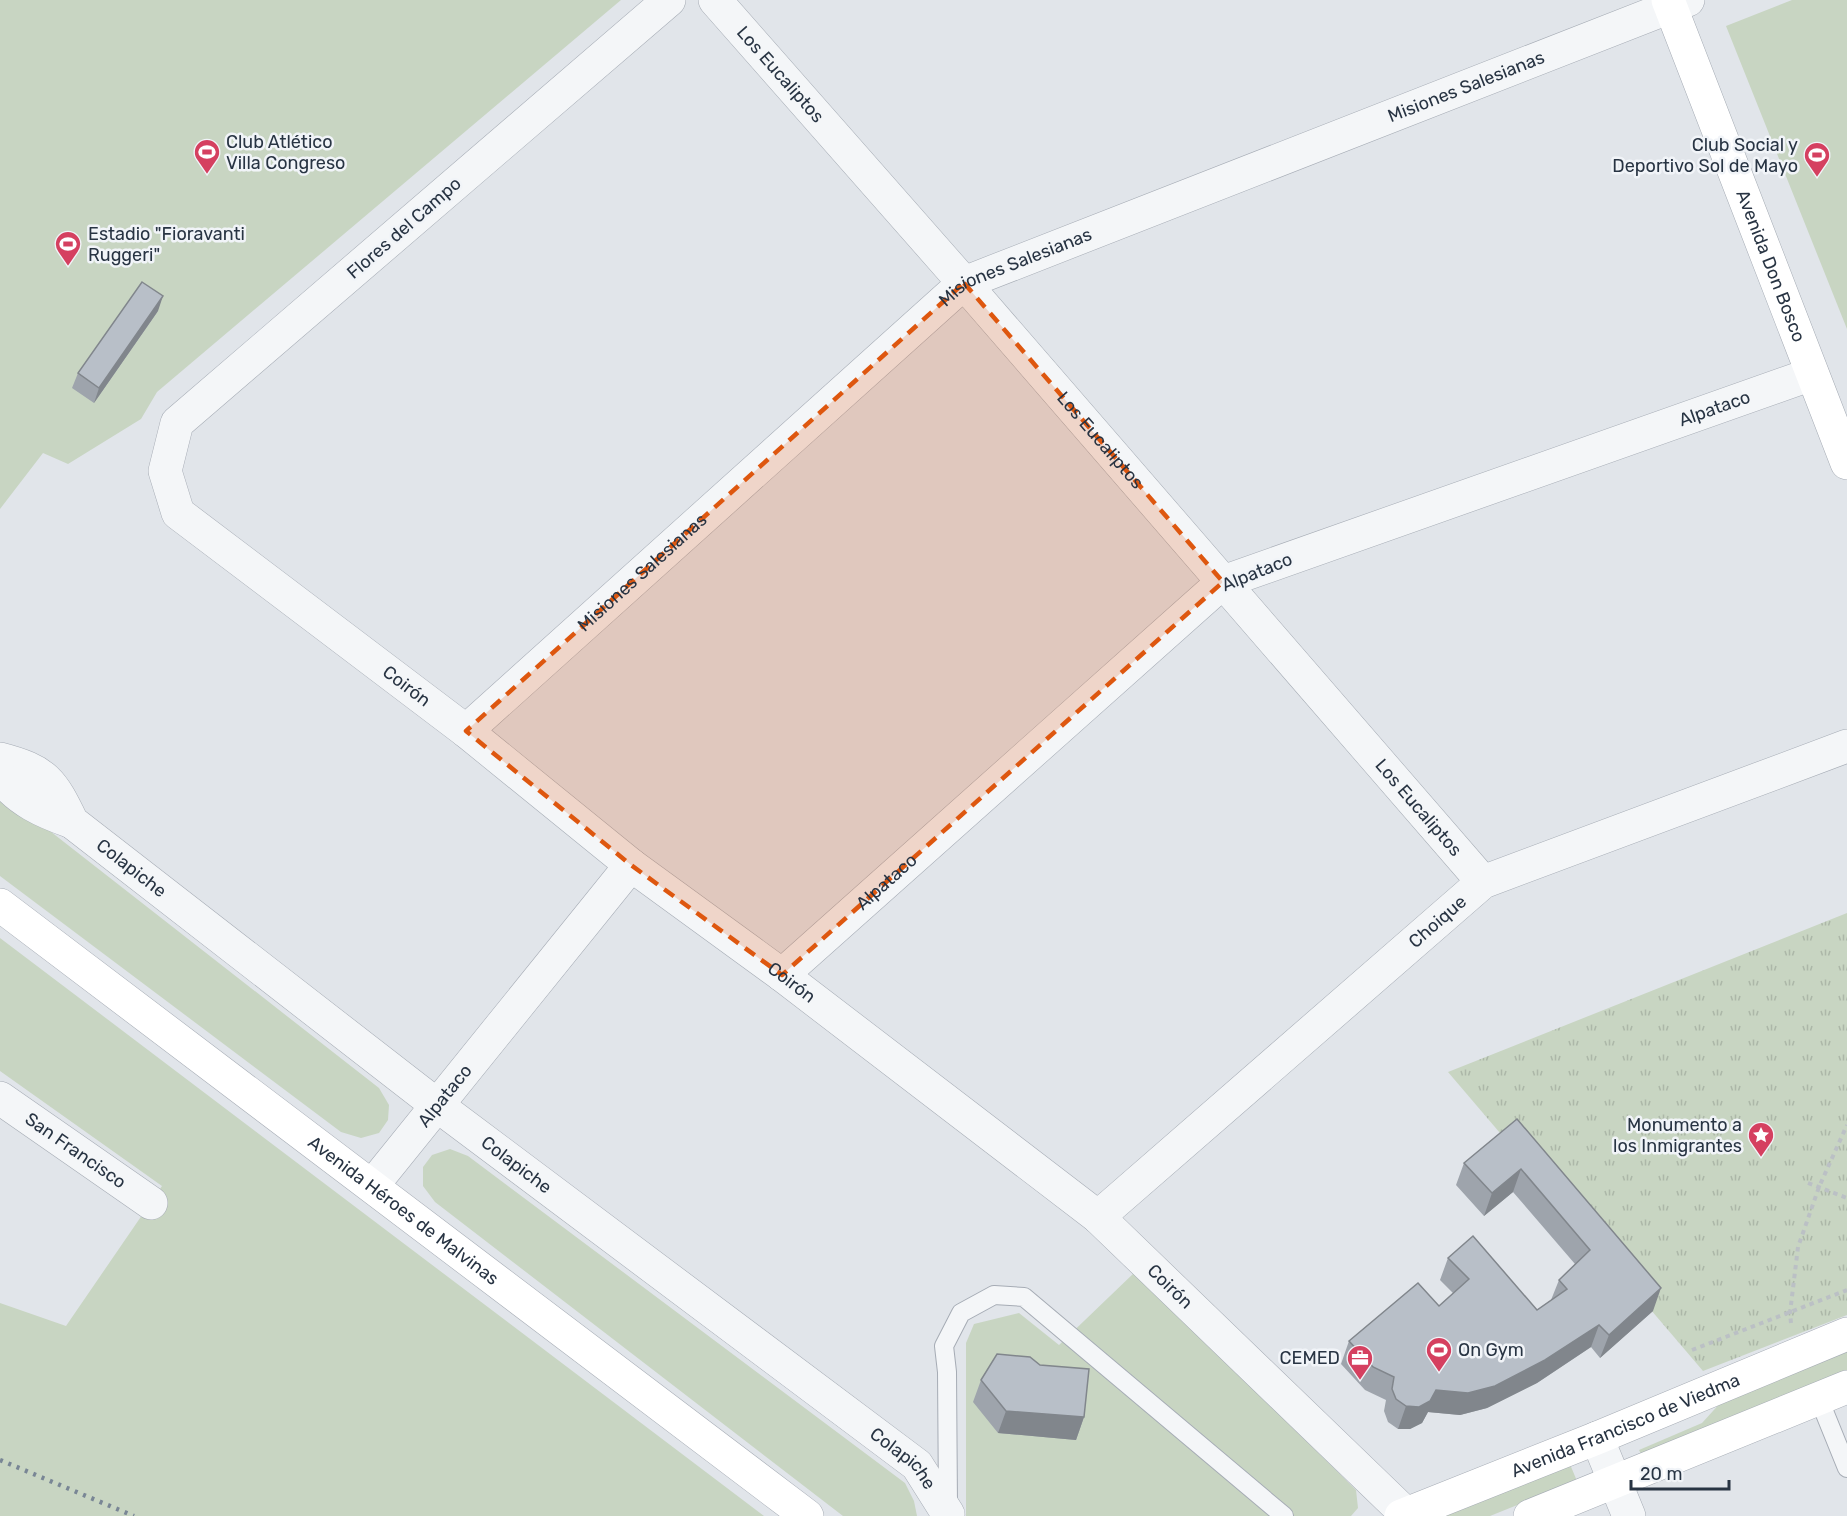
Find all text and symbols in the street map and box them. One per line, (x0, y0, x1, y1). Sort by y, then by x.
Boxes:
street label: Los Eucaliptos (732, 21, 829, 127)
street label: Misiones Salesianas (1385, 46, 1548, 127)
place label: Club Atlético Villa Congreso (226, 131, 345, 174)
place label: Club Social y Deportivo Sol de Mayo (1612, 134, 1798, 177)
sports icon: Club Atlético Villa Congreso (192, 137, 222, 175)
sports icon: Club Social y Deportivo Sol de Mayo (1802, 140, 1832, 178)
street label: Flores del Campo (342, 172, 466, 284)
street label: Avenida Don Bosco (1731, 187, 1810, 345)
place label: Estadio "Fioravanti Ruggeri" (88, 223, 245, 266)
street label: Misiones Salesianas (934, 223, 1095, 311)
sports icon: Estadio "Fioravanti Ruggeri" (53, 229, 83, 267)
street label: Alpataco (1676, 386, 1753, 431)
street label: Los Eucaliptos (1052, 387, 1148, 493)
street label: Misiones Salesianas (573, 509, 711, 636)
street label: Alpataco (1218, 548, 1296, 596)
street label: Coirón (378, 661, 435, 711)
street label: Los Eucaliptos (1370, 754, 1467, 861)
street label: Colapiche (92, 834, 171, 902)
street label: Alpataco (851, 849, 922, 915)
street label: Choique (1404, 891, 1471, 953)
street label: Coirón (763, 957, 820, 1008)
street label: Alpataco (413, 1060, 477, 1132)
street label: San Francisco (21, 1108, 130, 1193)
place label: Monumento a los Inmigrantes (1613, 1114, 1742, 1157)
place icon: Monumento a los Inmigrantes (1746, 1120, 1776, 1158)
street label: Avenida Héroes de Malvinas (304, 1131, 503, 1290)
street label: Colapiche (477, 1131, 556, 1198)
street label: Coirón (1143, 1260, 1197, 1313)
sports icon: On Gym (1424, 1335, 1454, 1373)
place label: On Gym (1458, 1339, 1524, 1361)
office icon: CEMED (1345, 1343, 1375, 1381)
place label: CEMED (1280, 1347, 1340, 1369)
street label: Avenida Francisco de Viedma (1508, 1369, 1743, 1482)
street label: Colapiche (866, 1423, 941, 1493)
scale bar (1631, 1453, 1728, 1491)
text: 20 m (1640, 1463, 1682, 1485)

